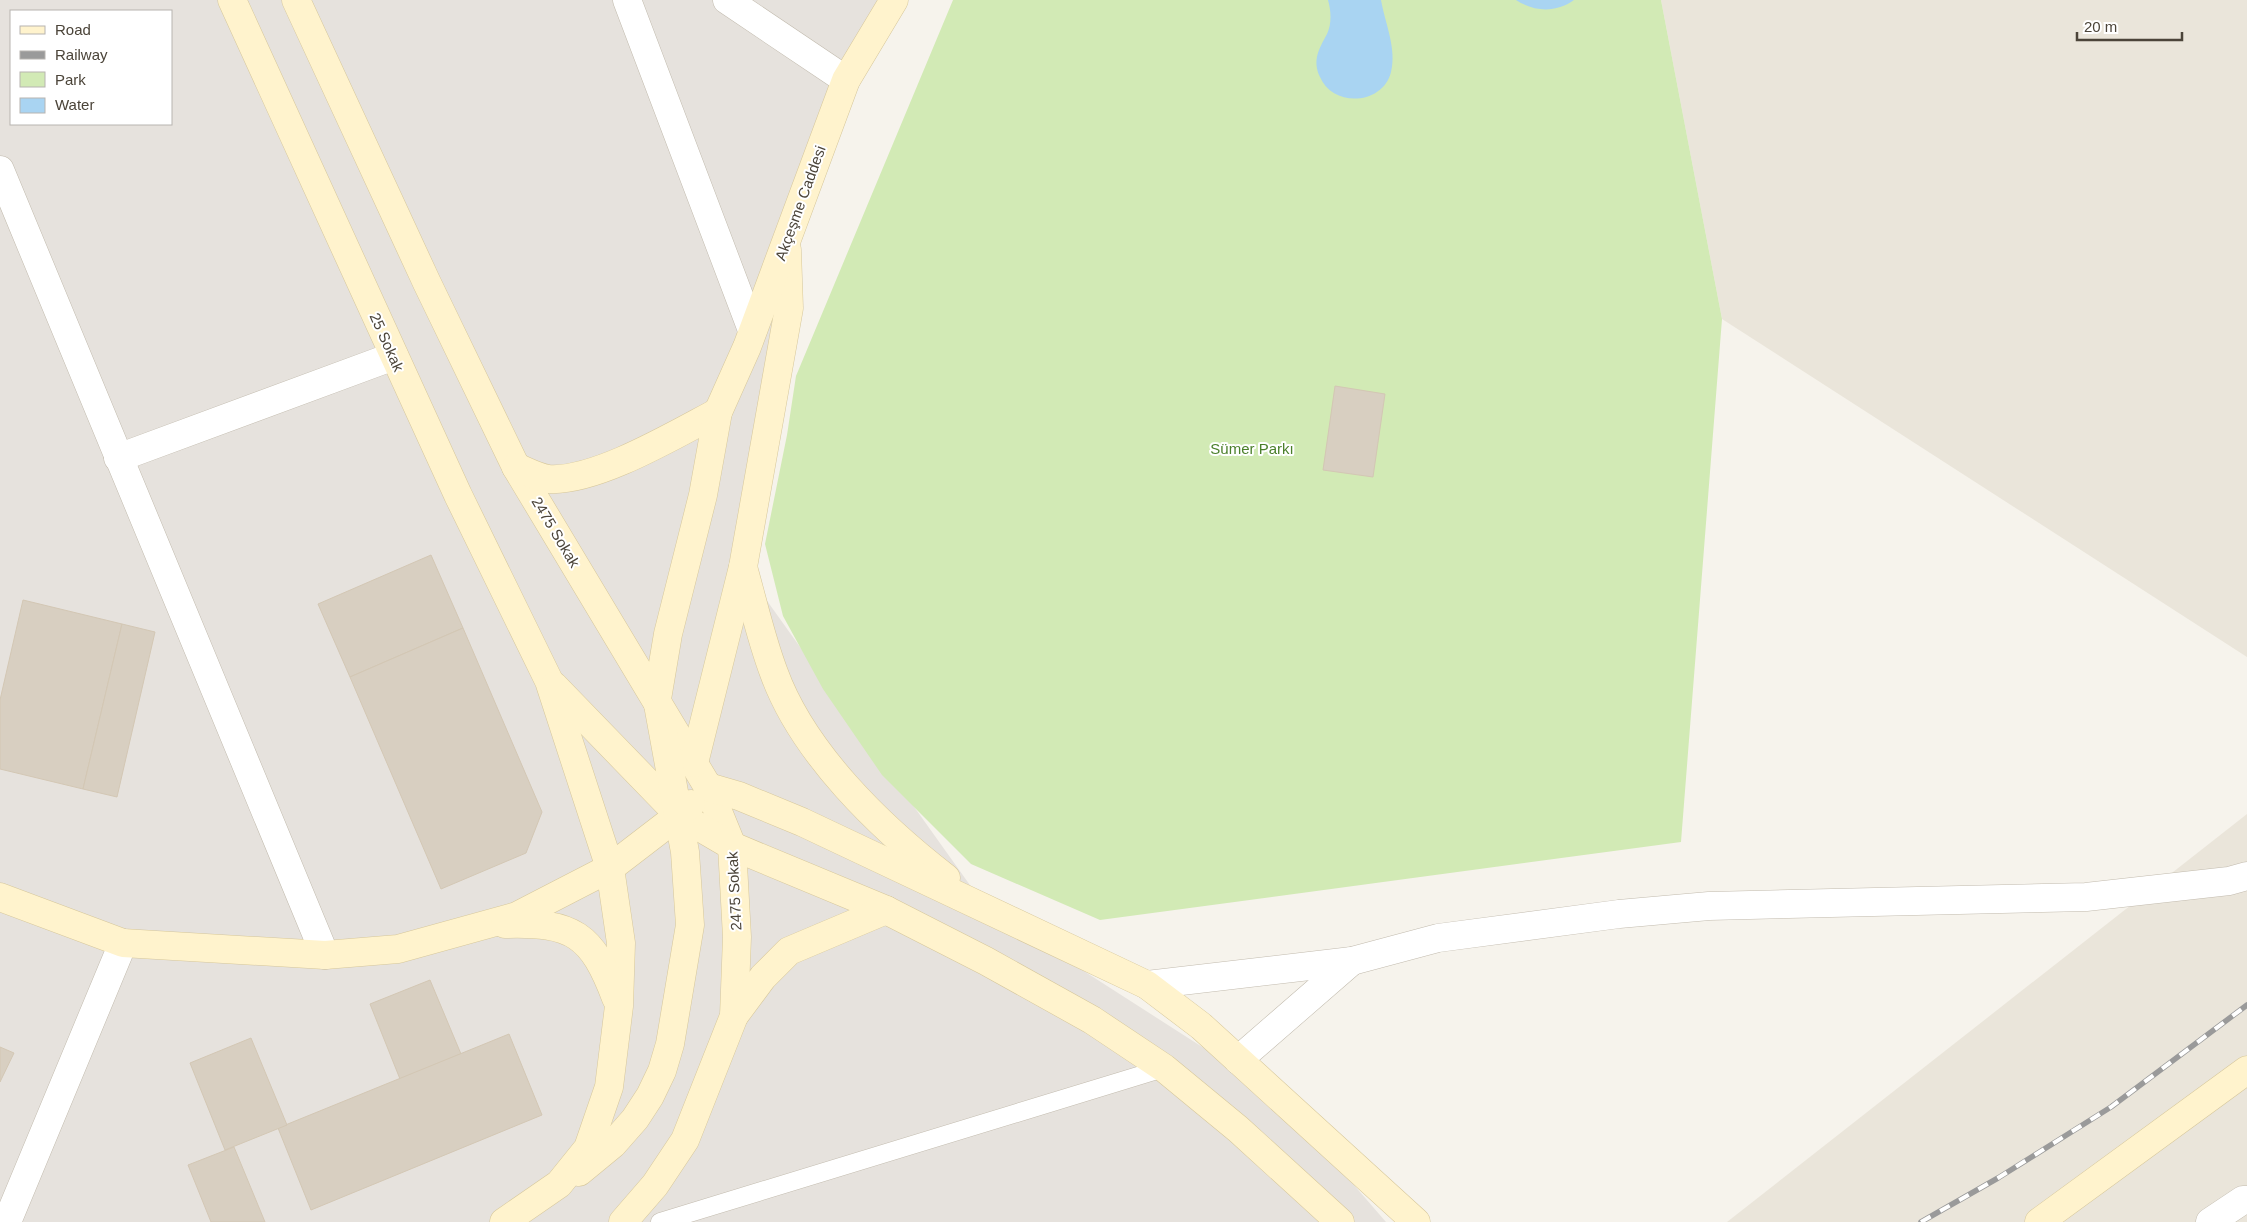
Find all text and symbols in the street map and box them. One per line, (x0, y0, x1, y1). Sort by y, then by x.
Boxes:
legend (10, 10, 172, 125)
scale bar (2077, 10, 2182, 42)
text: 20 m (2084, 18, 2117, 35)
text: Road (55, 21, 91, 38)
text: Railway (55, 46, 108, 63)
text: Park (55, 71, 86, 88)
text: Water (55, 96, 94, 113)
street label: Akçeşme Caddesi (771, 143, 829, 263)
street label: 25 Sokak (367, 310, 408, 374)
park label: Sümer Parkı (1210, 440, 1294, 457)
street label: 2475 Sokak (528, 494, 584, 571)
street label: 2475 Sokak (723, 851, 745, 931)

